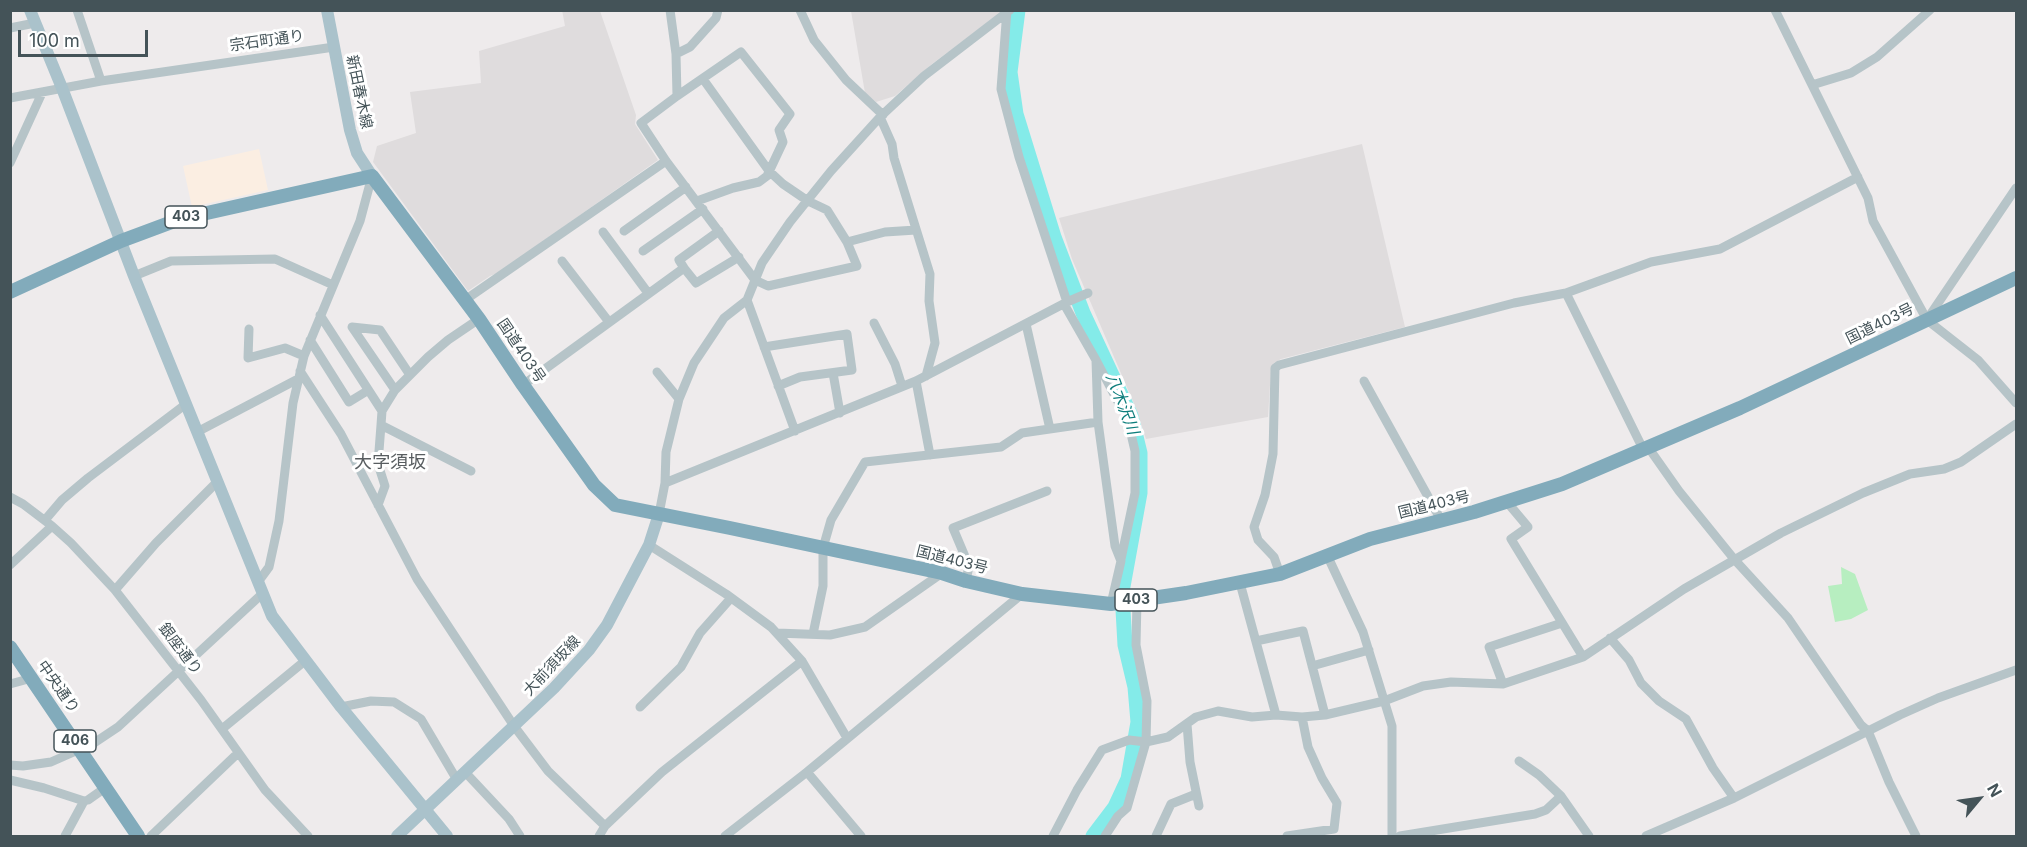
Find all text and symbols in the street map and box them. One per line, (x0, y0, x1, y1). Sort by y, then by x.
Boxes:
scale bar (21, 18, 152, 56)
street label: 宗石町通り (229, 27, 305, 55)
text: 100 m (29, 30, 80, 51)
street label: 新田春木線 (342, 53, 376, 131)
road number: 403 (165, 206, 207, 228)
street label: 国道403号 (1843, 300, 1917, 348)
street label: 国道403号 (493, 316, 549, 386)
water label: 八木沢川 (1102, 371, 1142, 437)
district label: 大字須坂 (354, 452, 426, 474)
street label: 国道403号 (1396, 487, 1472, 523)
street label: 国道403号 (914, 542, 990, 578)
road number: 403 (1115, 589, 1157, 611)
street label: 銀座通り (155, 620, 205, 678)
street label: 大前須坂線 (520, 632, 584, 700)
street label: 中央通り (33, 657, 83, 717)
road number: 406 (54, 730, 96, 752)
north arrow (1949, 769, 2009, 829)
text: N (1983, 780, 2006, 800)

